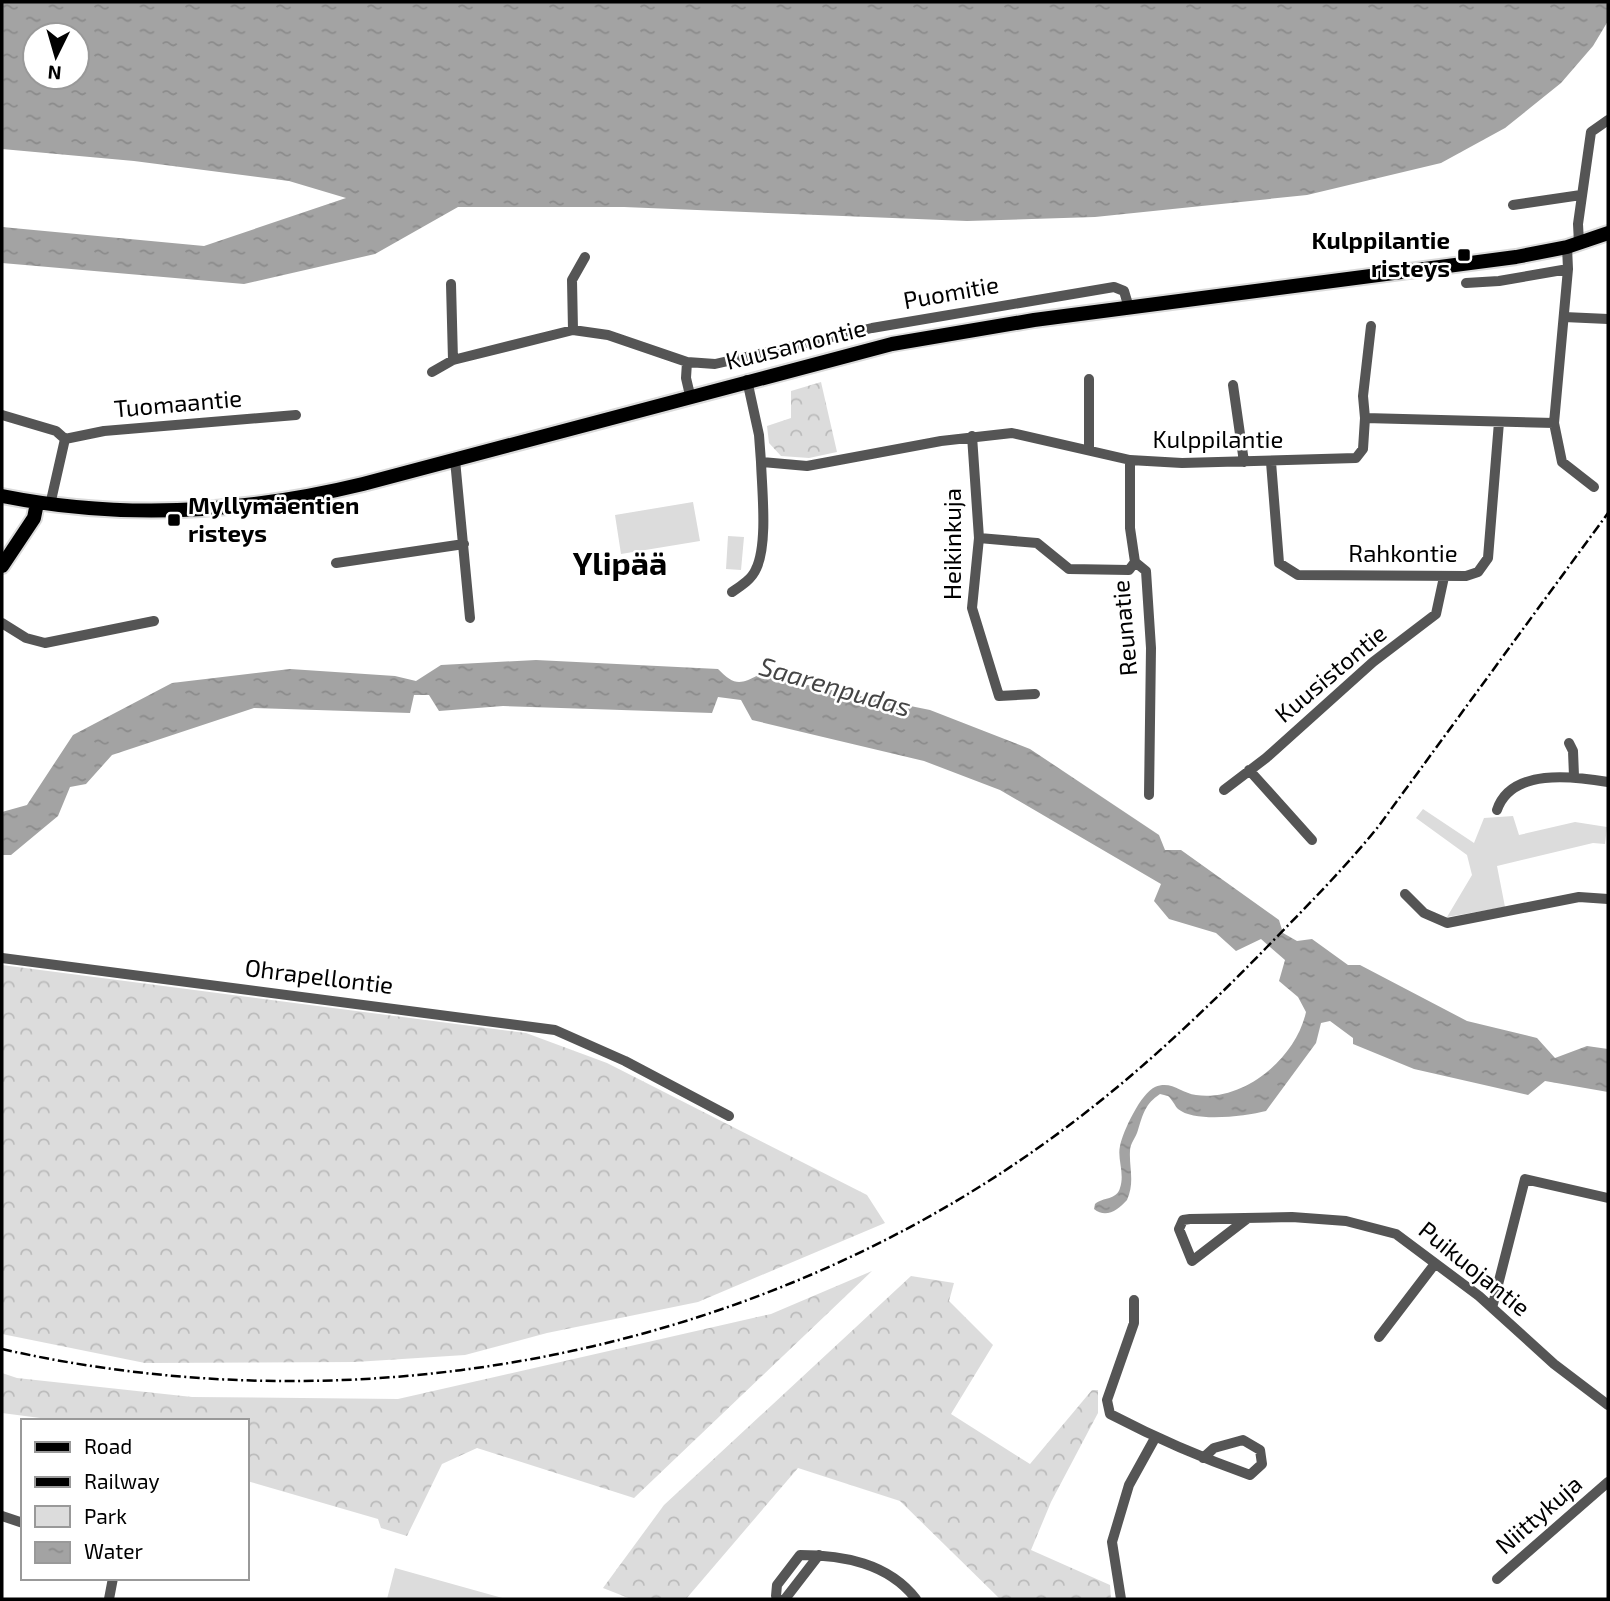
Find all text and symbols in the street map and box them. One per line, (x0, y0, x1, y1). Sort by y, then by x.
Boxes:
north arrow (21, 21, 91, 91)
text: N (47, 61, 62, 85)
place label: Kulppilantie risteys (1311, 225, 1450, 282)
marker: Kulppilantie risteys (1456, 247, 1472, 263)
street label: Puomitie (901, 269, 1001, 314)
street label: Kuusamontie (723, 312, 869, 375)
street label: Tuomaantie (113, 382, 243, 423)
street label: Kulppilantie (1153, 424, 1283, 453)
street label: Heikinkuja (937, 488, 966, 600)
place label: Myllymäentien risteys (188, 490, 359, 547)
marker: Myllymäentien risteys (166, 512, 182, 528)
street label: Rahkontie (1348, 538, 1458, 567)
district label: Ylipää (573, 543, 667, 581)
street label: Reunatie (1105, 579, 1142, 677)
street label: Kuusistontie (1268, 618, 1392, 728)
water label: Saarenpudas (756, 649, 915, 722)
street label: Ohrapellontie (243, 952, 395, 999)
street label: Puikuojantie (1414, 1214, 1536, 1321)
legend (21, 1419, 248, 1580)
text: Road (84, 1433, 132, 1458)
text: Railway (84, 1468, 160, 1493)
street label: Niittykuja (1489, 1469, 1587, 1559)
text: Park (84, 1503, 127, 1528)
text: Water (84, 1538, 143, 1563)

